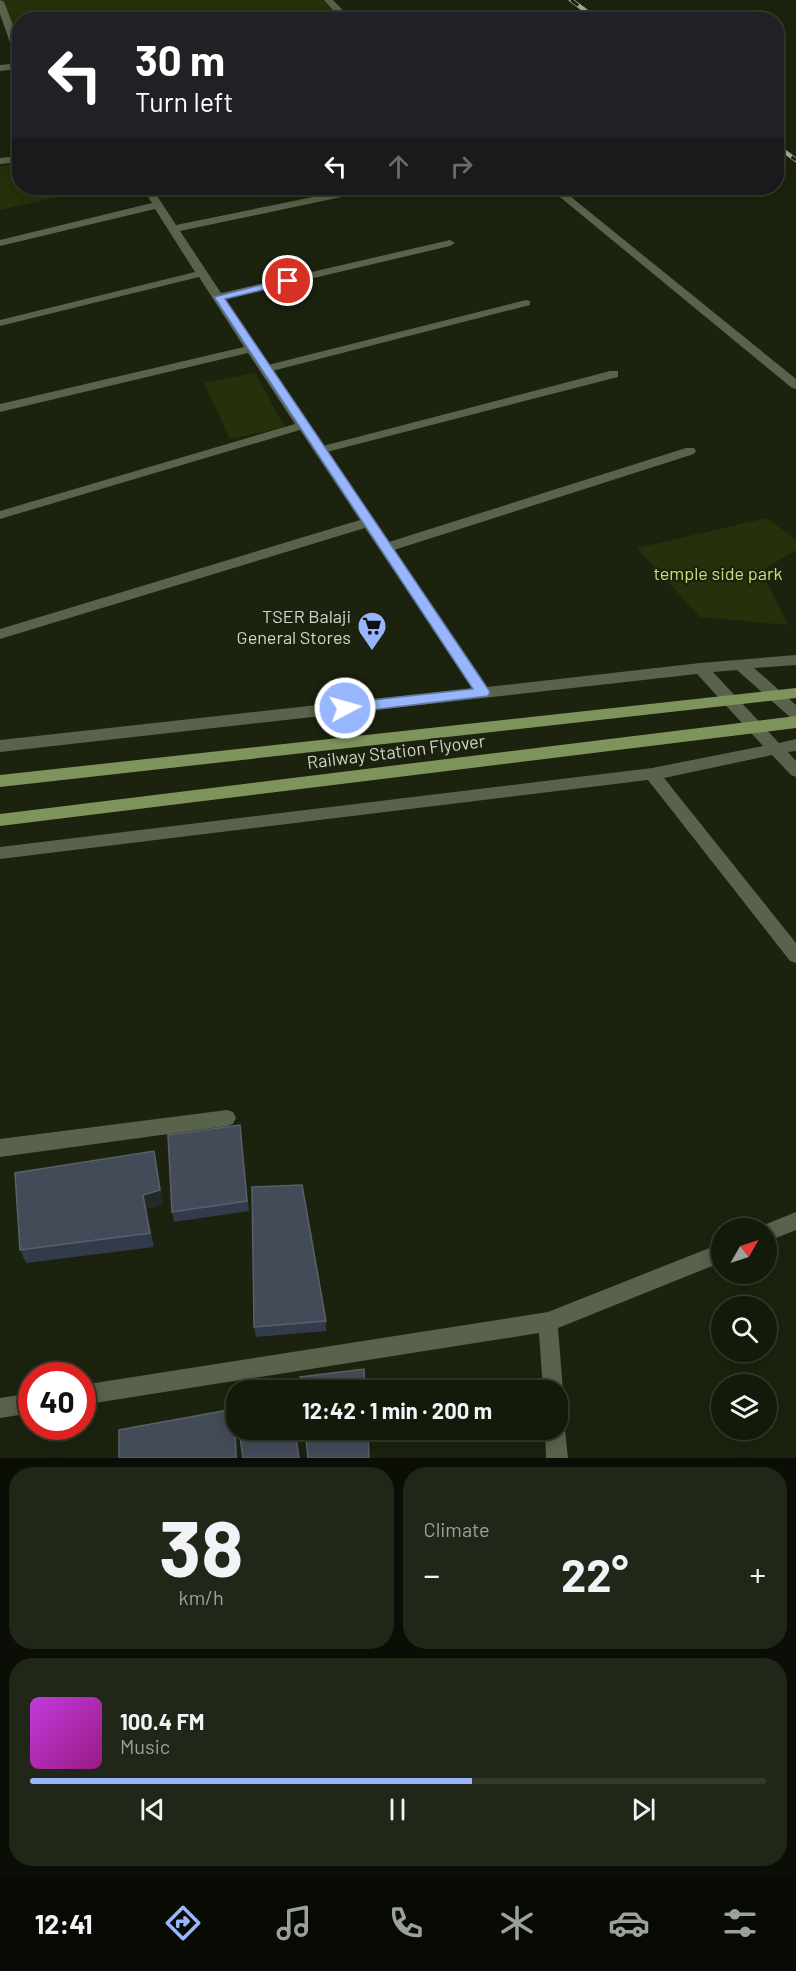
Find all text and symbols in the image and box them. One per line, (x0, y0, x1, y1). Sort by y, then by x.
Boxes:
text: 30 m (135, 34, 225, 84)
icon: left (36, 36, 114, 114)
text: Turn left (135, 85, 233, 117)
icon: left (319, 150, 352, 183)
icon: ahead (382, 150, 415, 183)
icon: right (445, 150, 478, 183)
pin (262, 255, 313, 306)
icon: arrive (271, 264, 304, 297)
park label: temple side park (653, 562, 783, 584)
place label: TSER Balaji General Stores (237, 605, 351, 648)
supermarket icon: TSER Balaji General Stores (356, 610, 388, 652)
position arrow (313, 676, 377, 740)
street label: Railway Station Flyover (306, 729, 487, 773)
north arrow (711, 1218, 777, 1284)
map controls (711, 1218, 777, 1440)
button: search (711, 1296, 777, 1362)
speed limit sign: 40 (18, 1362, 96, 1440)
button: layers (711, 1374, 777, 1440)
text: 12:42 · 1 min · 200 m (302, 1397, 492, 1423)
text: 38 (159, 1499, 243, 1593)
text: Climate (424, 1517, 490, 1541)
text: 22° (561, 1547, 628, 1601)
text: − (424, 1554, 440, 1594)
text: + (749, 1554, 766, 1594)
text: km/h (179, 1585, 224, 1609)
text: 100.4 FM (120, 1708, 205, 1734)
text: Music (120, 1734, 170, 1758)
icon: previous (136, 1793, 169, 1826)
icon: pause (381, 1793, 414, 1826)
icon: next (627, 1793, 660, 1826)
icon: directions (162, 1902, 204, 1944)
icon: music (273, 1902, 315, 1944)
icon: phone (385, 1902, 427, 1944)
icon: climate (496, 1902, 538, 1944)
icon: car (608, 1902, 650, 1944)
icon: filters (719, 1902, 761, 1944)
text: 12:41 (35, 1907, 93, 1939)

